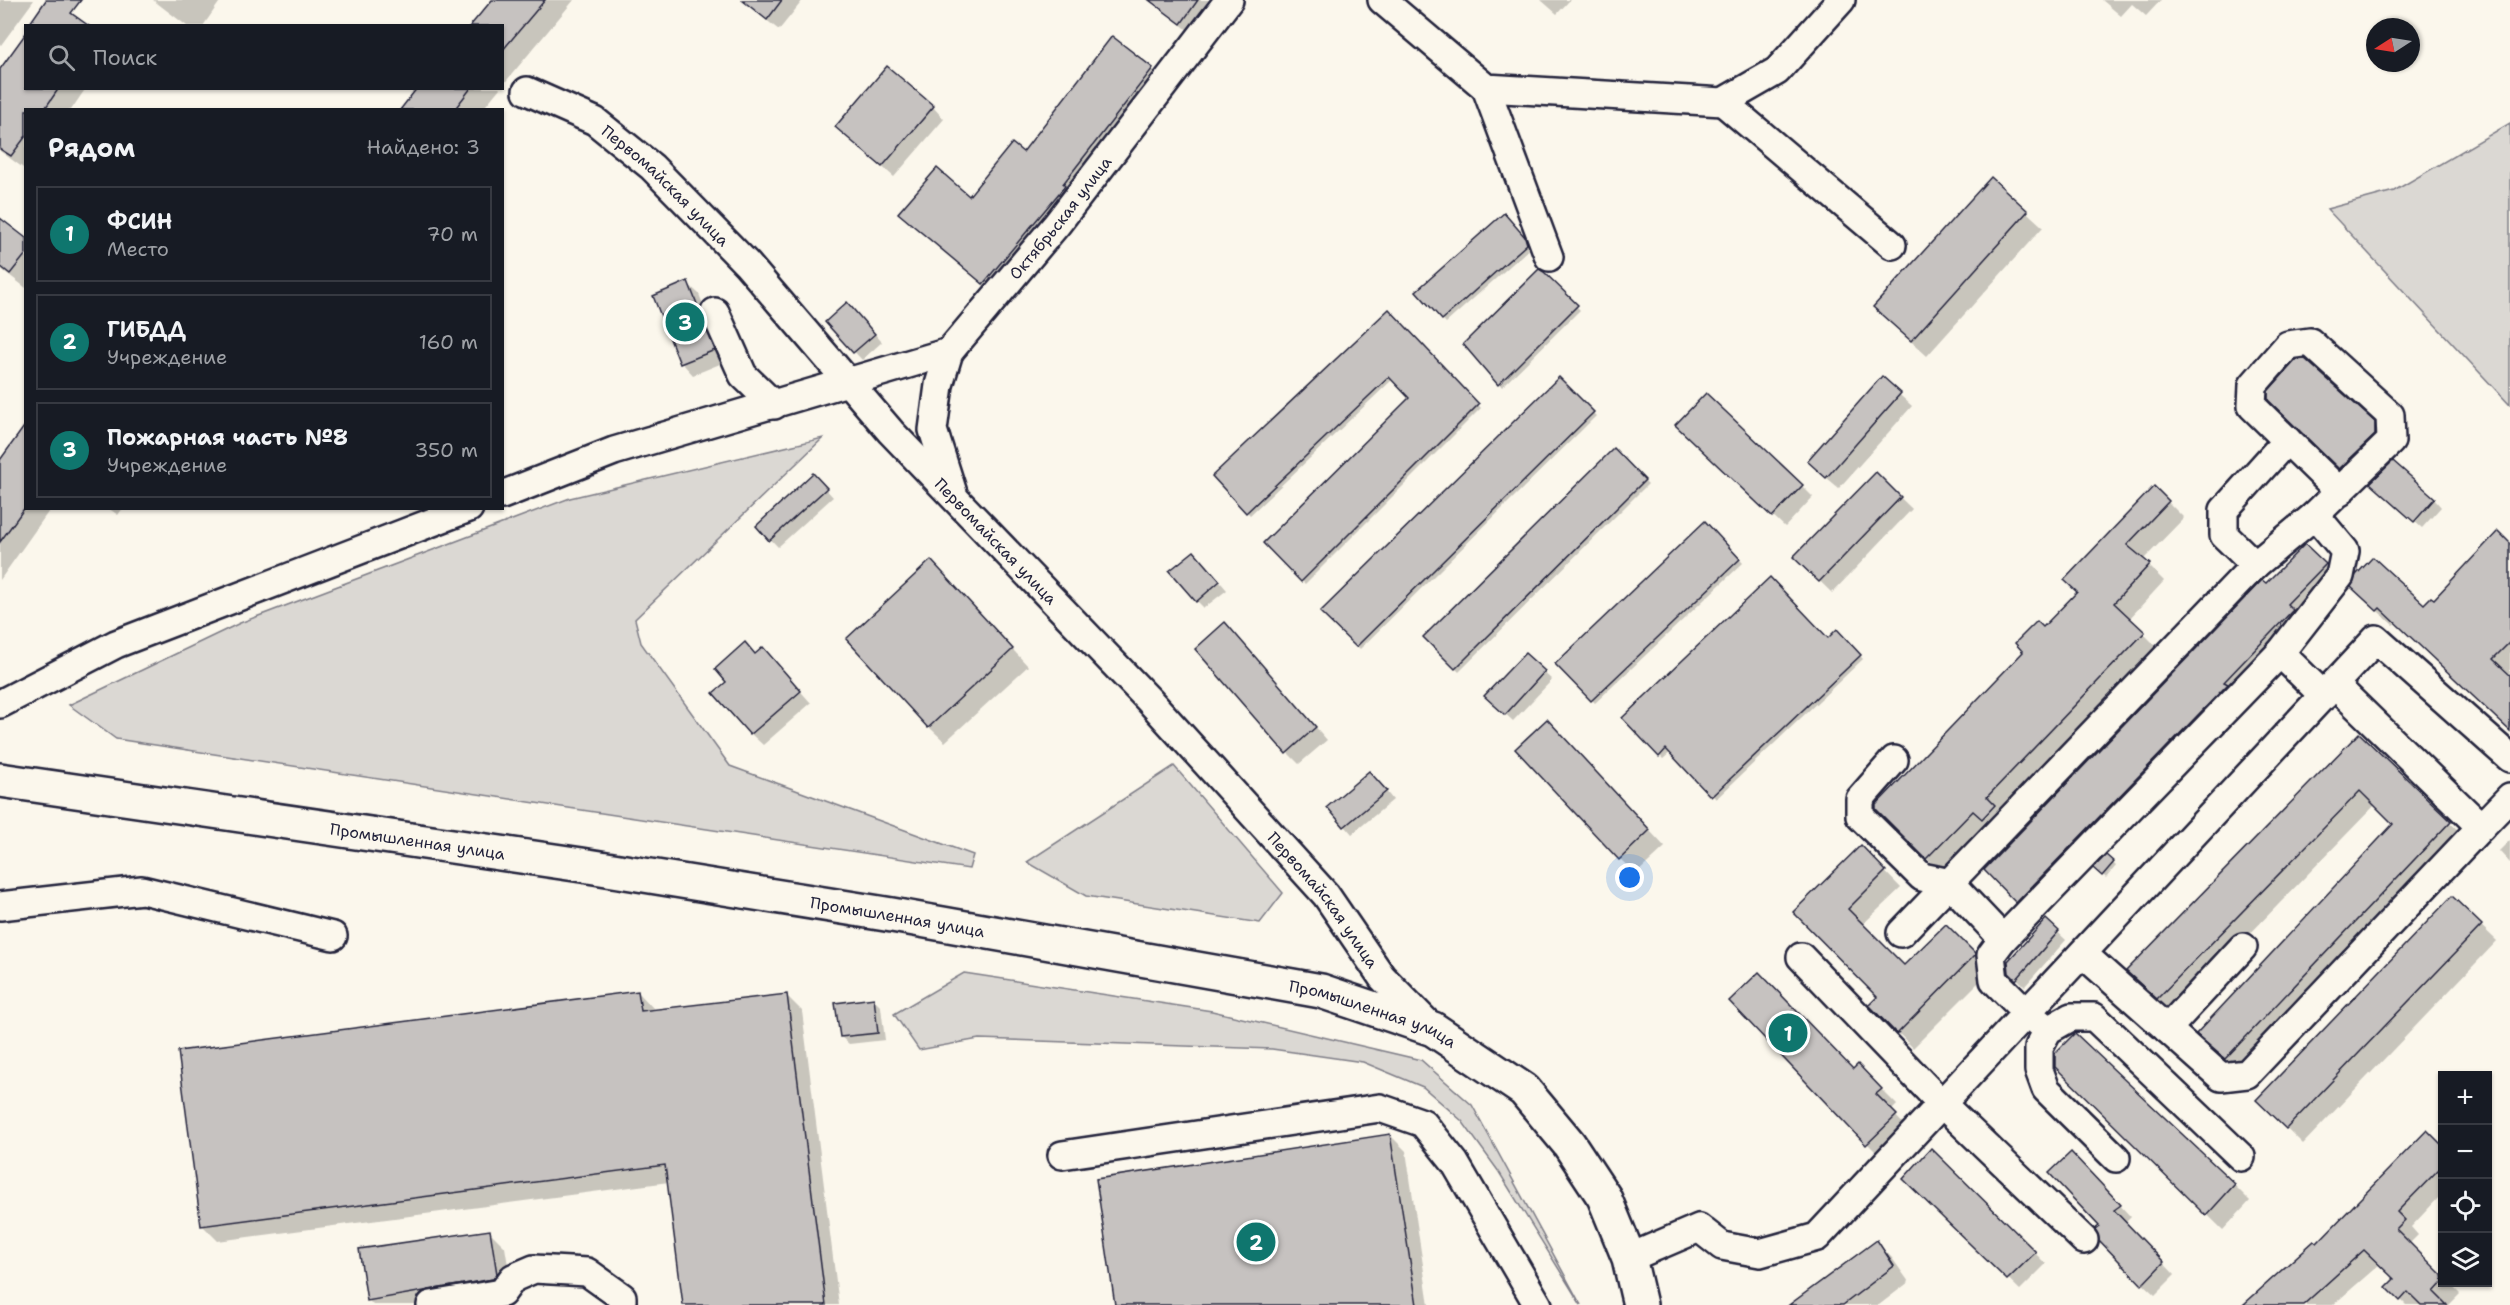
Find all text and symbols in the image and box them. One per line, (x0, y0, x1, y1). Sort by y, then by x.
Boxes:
north arrow (2366, 18, 2420, 72)
search box (24, 24, 504, 90)
icon: search (45, 41, 78, 74)
text: Поиск (93, 43, 157, 72)
street label: Первомайская улица (597, 120, 734, 250)
text: Рядом (48, 130, 135, 165)
text: Найдено: 3 (367, 134, 480, 160)
street label: Октябрьская улица (1004, 152, 1116, 284)
text: ФСИН (107, 207, 172, 236)
text: 1 (65, 221, 74, 247)
text: 70 m (426, 221, 478, 247)
text: Место (107, 236, 169, 262)
pin: 3 (666, 300, 704, 344)
text: ГИБДД (107, 315, 186, 344)
text: 2 (63, 329, 77, 355)
text: 160 m (419, 329, 478, 355)
text: Учреждение (107, 344, 227, 370)
text: Пожарная часть №8 (107, 423, 348, 452)
text: 3 (63, 437, 77, 463)
text: 350 m (414, 437, 478, 463)
text: Учреждение (107, 452, 227, 478)
street label: Первомайская улица (930, 473, 1062, 609)
street label: Промышленная улица (329, 818, 507, 864)
street label: Первомайская улица (1263, 827, 1383, 972)
your location (1615, 863, 1644, 892)
street label: Промышленная улица (809, 891, 987, 942)
street label: Промышленная улица (1287, 975, 1461, 1052)
pin: 1 (1768, 1010, 1808, 1056)
map controls (2438, 1071, 2492, 1287)
button: + (2438, 1071, 2492, 1125)
button: − (2438, 1125, 2492, 1179)
button: locate (2438, 1179, 2492, 1233)
pin: 2 (1236, 1220, 1276, 1264)
button: layers (2438, 1233, 2492, 1287)

